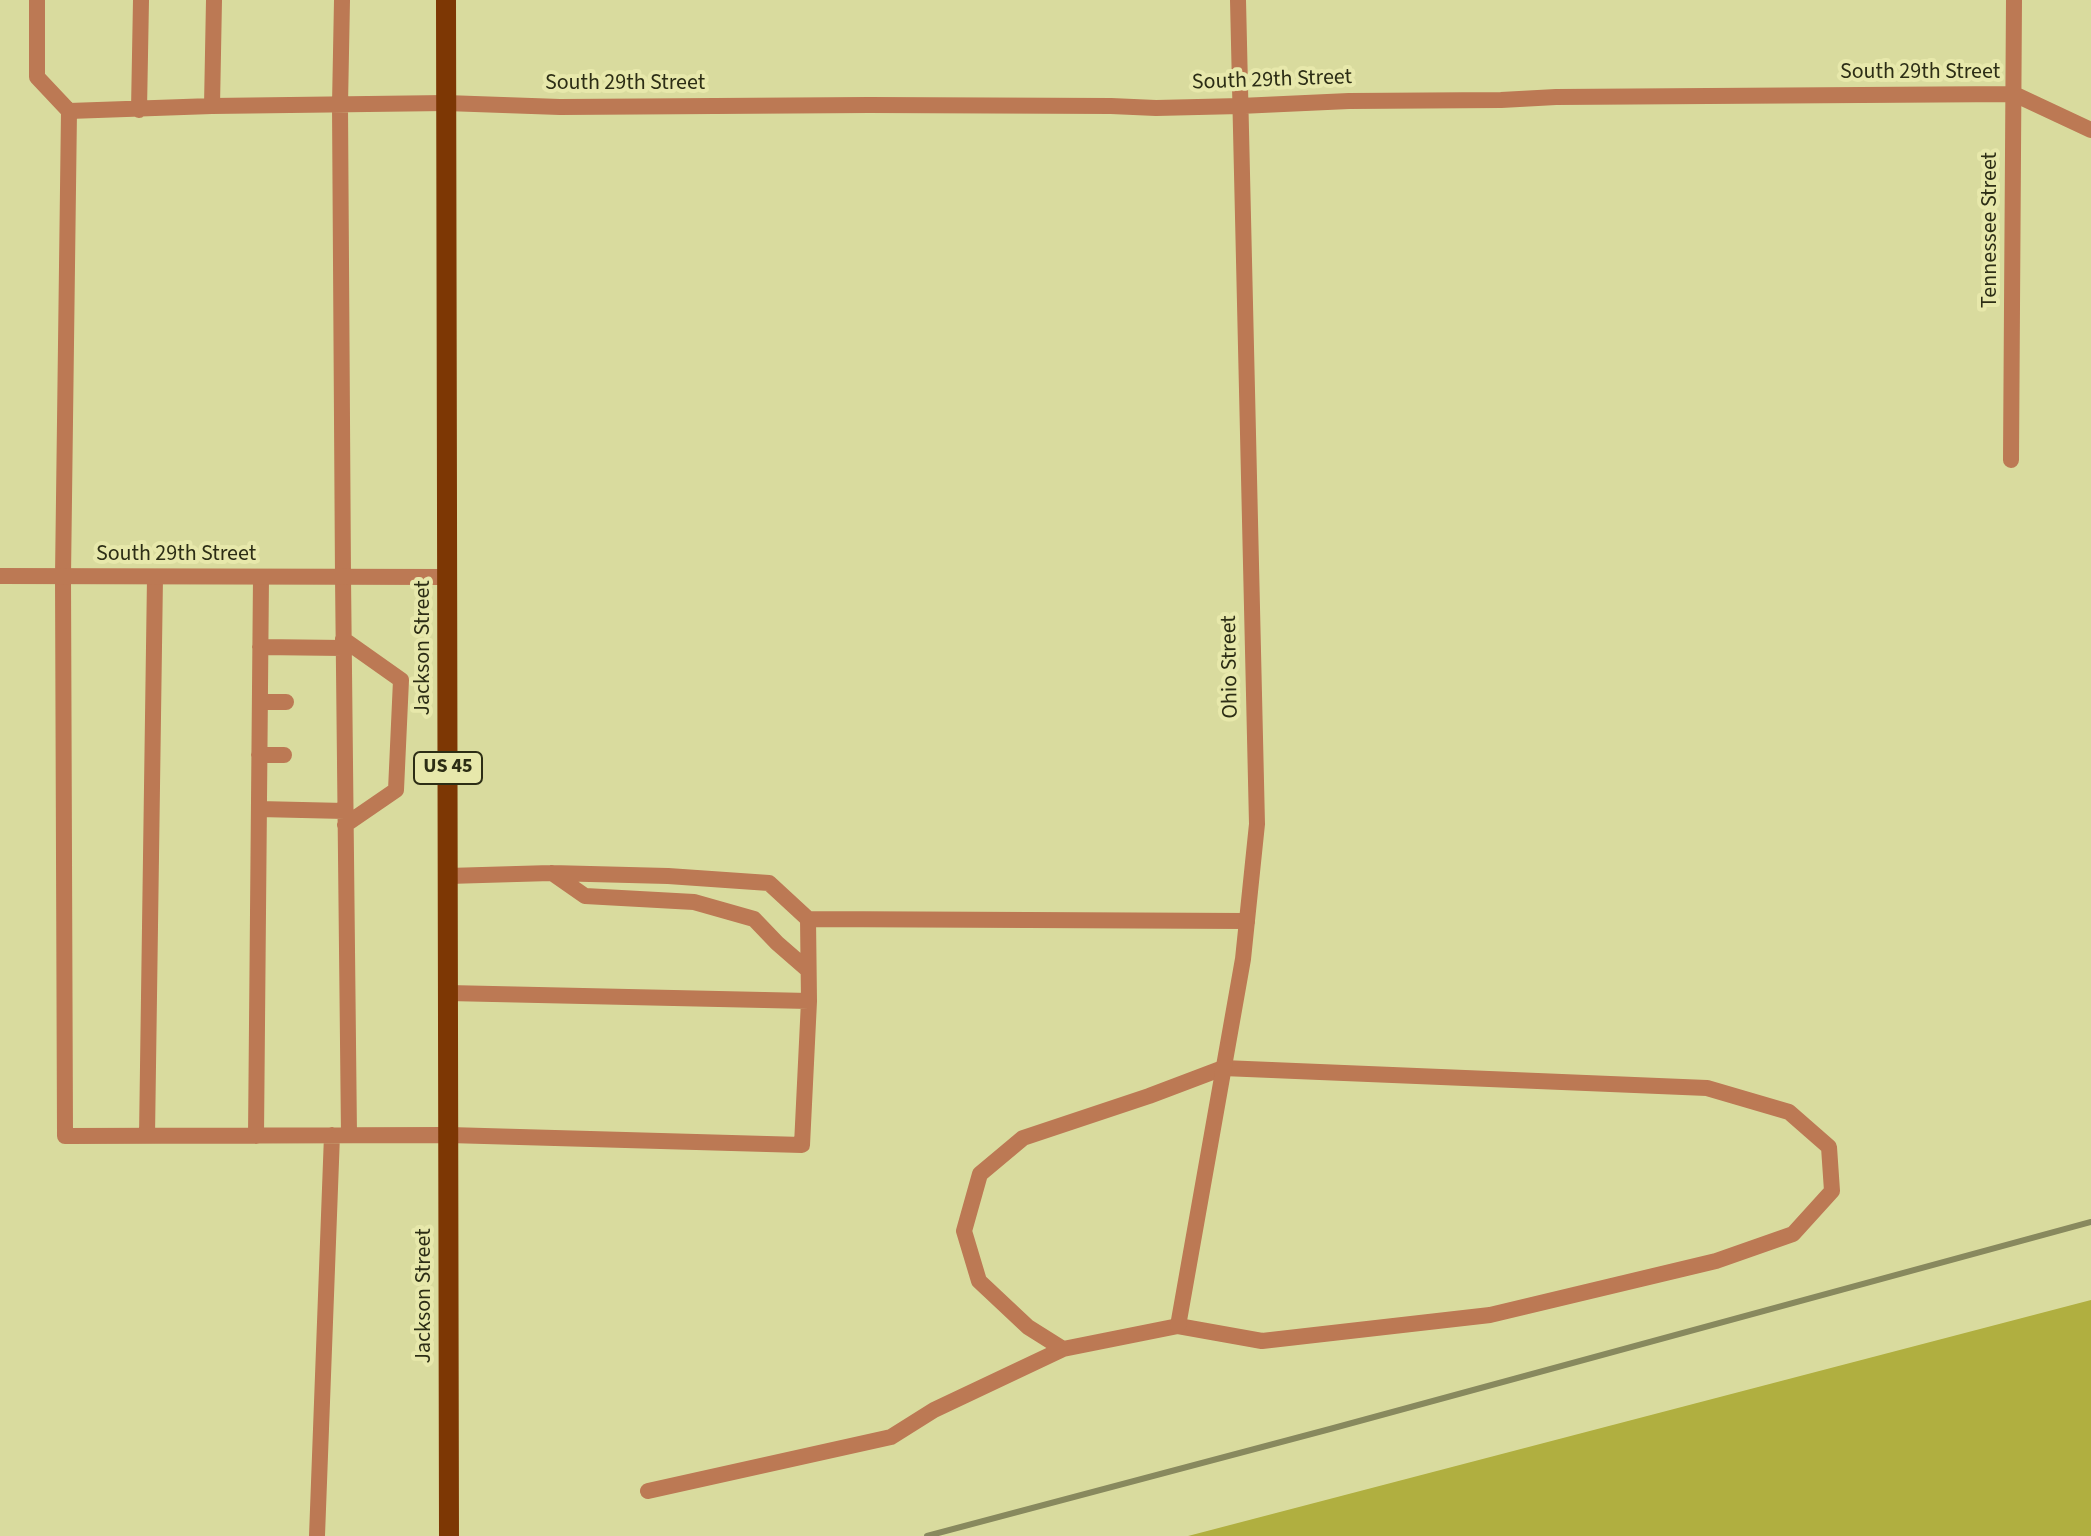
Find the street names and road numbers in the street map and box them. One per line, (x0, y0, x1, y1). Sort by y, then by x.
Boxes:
street label: South 29th Street (1840, 60, 2000, 86)
street label: South 29th Street (1191, 65, 1353, 97)
street label: South 29th Street (545, 71, 705, 97)
street label: Tennessee Street (1978, 152, 2004, 308)
street label: South 29th Street (96, 542, 256, 568)
street label: Jackson Street (411, 580, 437, 716)
street label: Ohio Street (1217, 615, 1245, 719)
road number: US 45 (414, 752, 482, 784)
street label: Jackson Street (412, 1228, 438, 1364)

